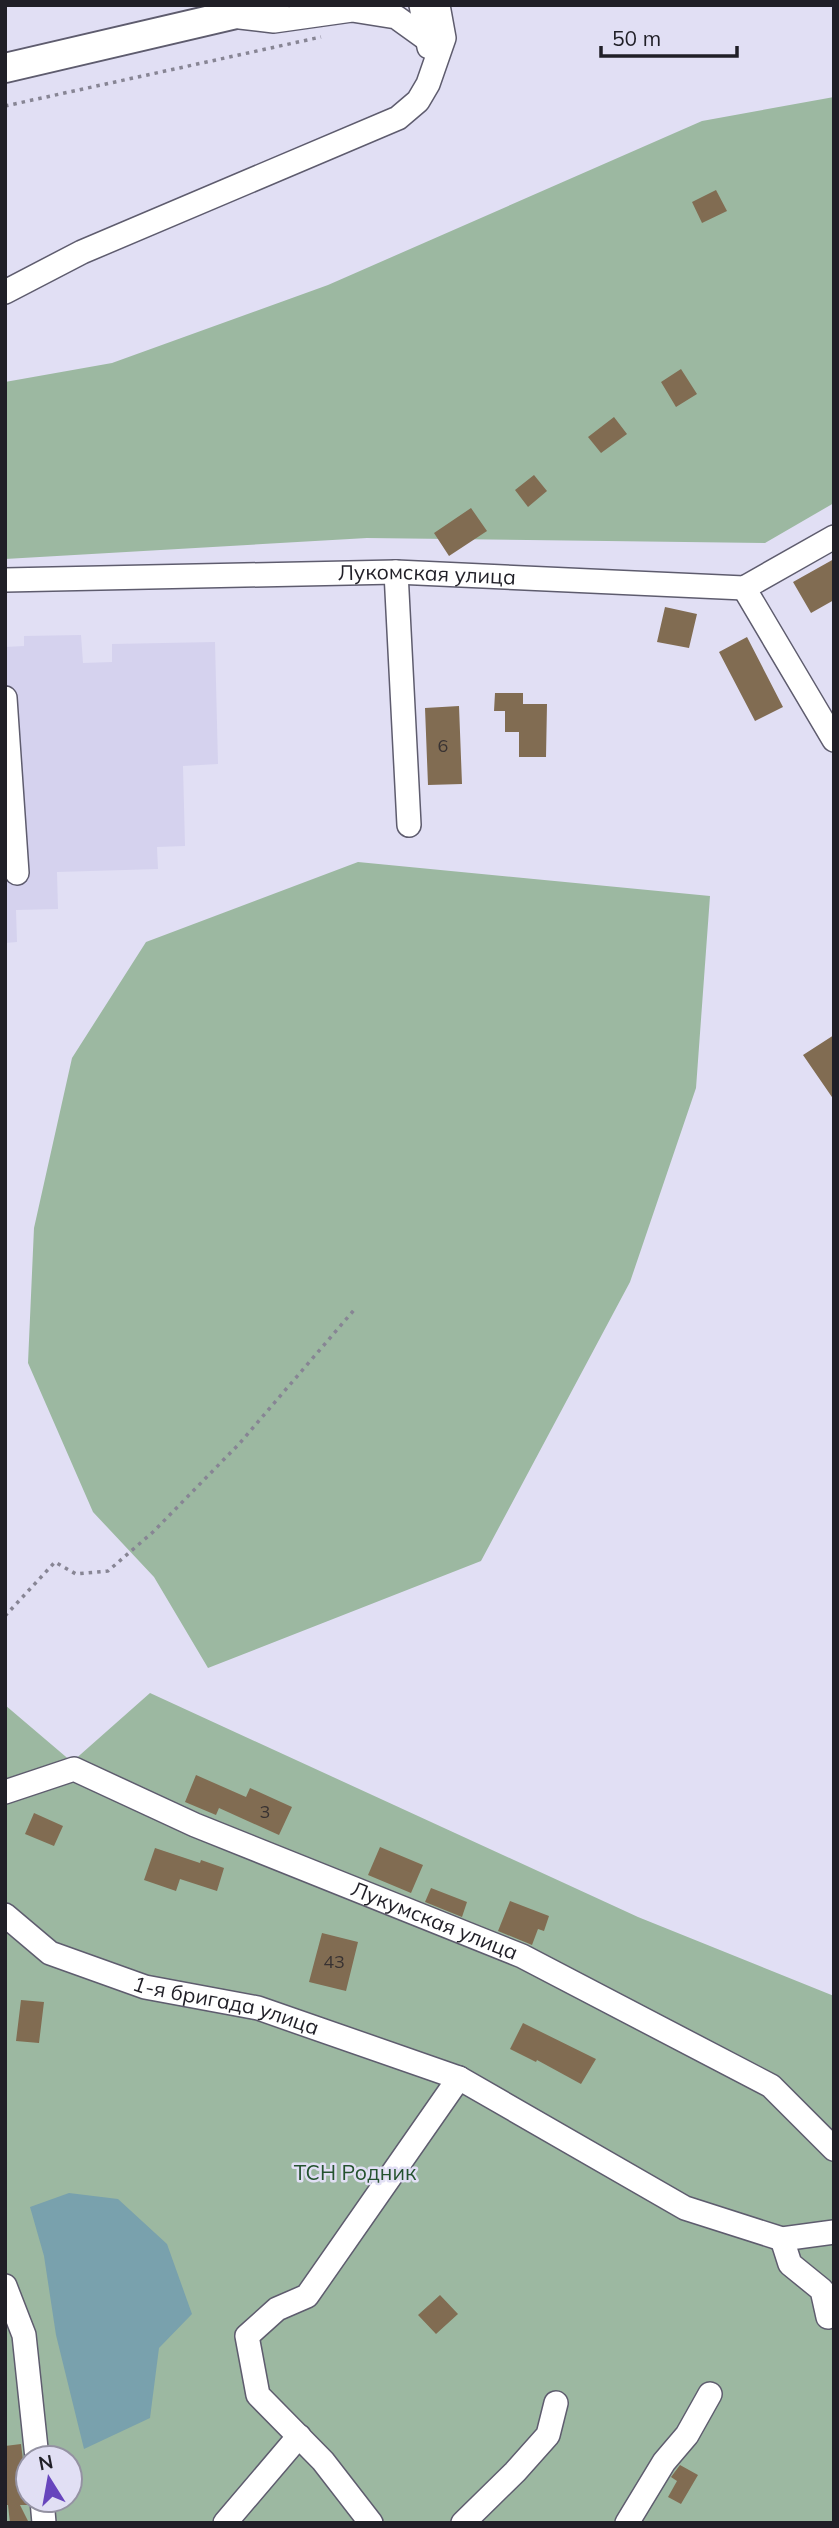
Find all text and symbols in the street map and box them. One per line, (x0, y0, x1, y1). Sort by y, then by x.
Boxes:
scale bar (601, 14, 738, 58)
text: 50 m (612, 25, 661, 51)
street label: Лукомская улица (338, 558, 516, 589)
house number: 6 (438, 734, 448, 757)
house number: 3 (260, 1800, 270, 1823)
street label: Лукумская улица (348, 1875, 522, 1965)
house number: 43 (323, 1950, 345, 1973)
street label: 1-я бригада улица (130, 1970, 323, 2040)
park label: ТСН Родник (294, 2159, 417, 2185)
north arrow (14, 2444, 84, 2514)
text: N (36, 2449, 55, 2475)

